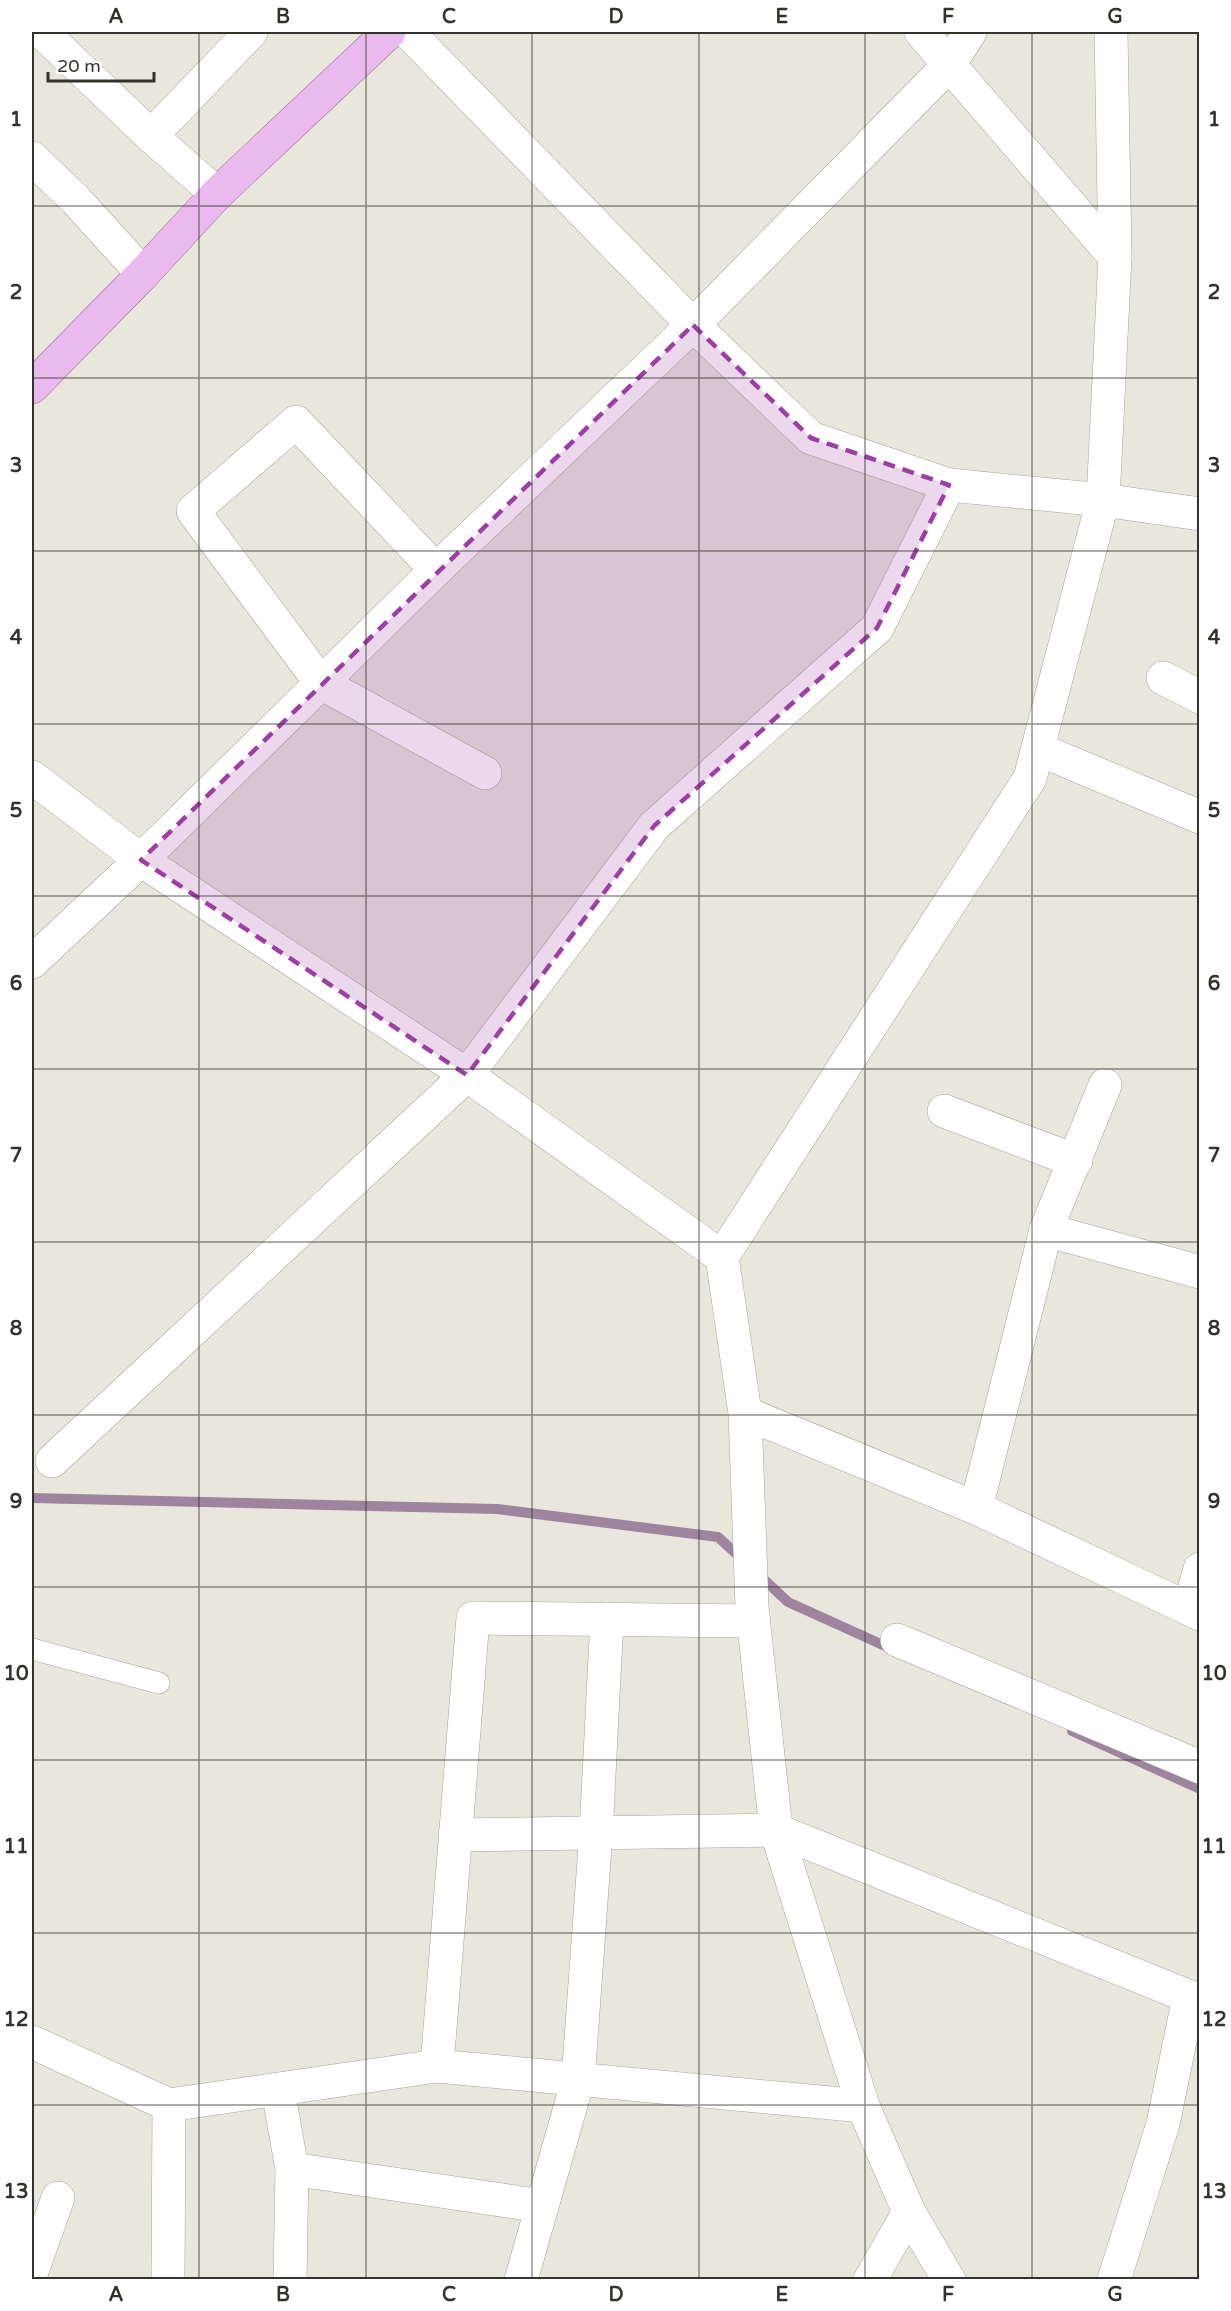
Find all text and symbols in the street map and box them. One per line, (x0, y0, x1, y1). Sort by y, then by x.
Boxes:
text: A (109, 5, 124, 29)
text: B (276, 5, 290, 29)
text: C (442, 5, 456, 29)
text: D (608, 5, 624, 29)
text: E (776, 5, 789, 29)
text: F (942, 5, 954, 29)
text: G (1107, 5, 1123, 29)
scale bar (48, 45, 154, 83)
text: 20 m (57, 55, 101, 77)
text: 1 (10, 108, 22, 132)
text: 1 (1208, 108, 1220, 132)
text: 2 (10, 281, 22, 305)
text: 2 (1208, 281, 1220, 305)
text: 3 (10, 454, 22, 478)
text: 3 (1208, 454, 1220, 478)
text: 4 (10, 626, 23, 650)
text: 4 (1208, 626, 1221, 650)
text: 5 (10, 799, 22, 823)
text: 5 (1208, 799, 1220, 823)
text: 6 (10, 972, 22, 996)
text: 6 (1208, 972, 1220, 996)
text: 7 (10, 1144, 22, 1168)
text: 7 (1208, 1144, 1220, 1168)
text: 8 (10, 1317, 22, 1341)
text: 8 (1208, 1317, 1220, 1341)
text: 9 (10, 1490, 22, 1514)
text: 9 (1208, 1490, 1220, 1514)
text: 10 (3, 1662, 29, 1686)
text: 10 (1201, 1662, 1227, 1686)
text: 11 (3, 1835, 29, 1859)
text: 11 (1201, 1835, 1227, 1859)
text: 12 (3, 2008, 29, 2032)
text: 12 (1201, 2008, 1227, 2032)
text: 13 (3, 2180, 29, 2204)
text: 13 (1201, 2180, 1227, 2204)
text: A (109, 2283, 124, 2307)
text: B (276, 2283, 290, 2307)
text: C (442, 2283, 456, 2307)
text: D (608, 2283, 624, 2307)
text: E (776, 2283, 789, 2307)
text: F (942, 2283, 954, 2307)
text: G (1107, 2283, 1123, 2307)

